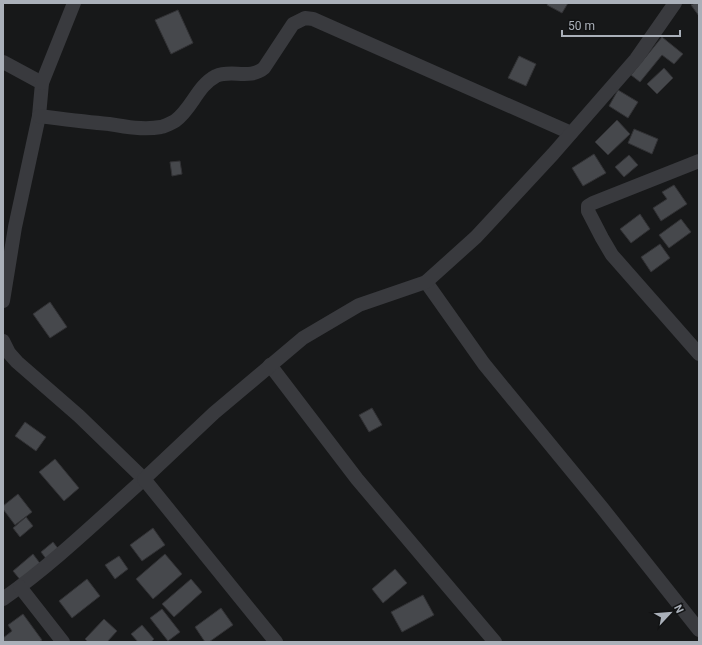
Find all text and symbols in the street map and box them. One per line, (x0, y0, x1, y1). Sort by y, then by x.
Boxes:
scale bar (562, 12, 680, 38)
text: 50 m (568, 19, 595, 33)
north arrow (650, 593, 690, 633)
text: N (671, 602, 686, 615)

